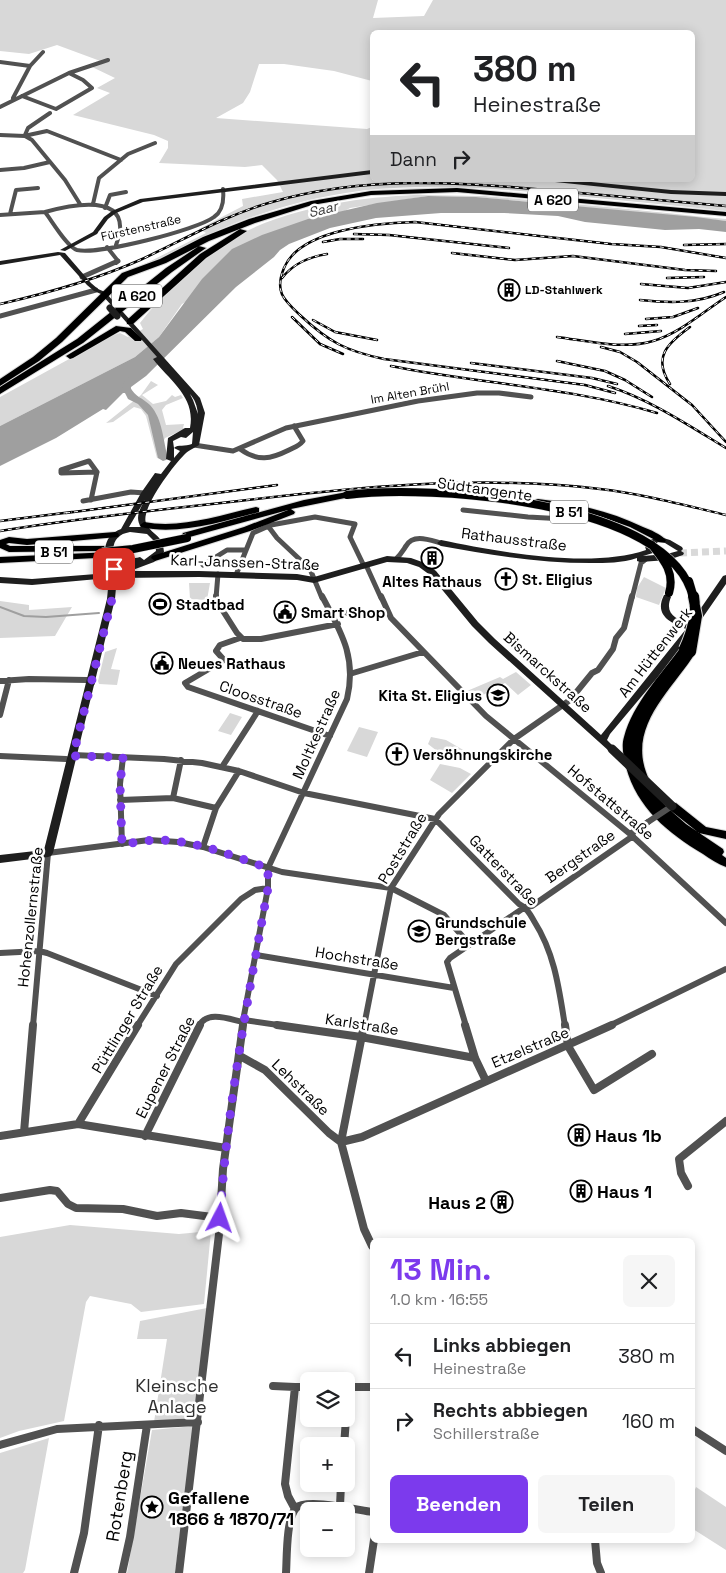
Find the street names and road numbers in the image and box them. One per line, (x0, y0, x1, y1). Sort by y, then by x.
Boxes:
road number: A 620 (528, 188, 578, 212)
street label: Fürstenstraße (99, 211, 183, 245)
road number: A 620 (112, 284, 162, 308)
street label: Im Alten Brühl (369, 378, 451, 408)
street label: Südtangente (436, 473, 534, 505)
road number: B 51 (550, 501, 588, 524)
street label: Rathausstraße (460, 523, 568, 555)
road number: B 51 (35, 540, 73, 564)
street label: Karl-Janssen-Straße (170, 550, 320, 574)
street label: Am Hüttenwerk (614, 603, 696, 701)
street label: Bismarckstraße (500, 627, 596, 717)
street label: Cloosstraße (217, 676, 305, 722)
street label: Moltkestraße (288, 686, 344, 782)
street label: Hofstattstraße (564, 760, 658, 844)
street label: Poststraße (373, 809, 431, 887)
street label: Bergstraße (541, 825, 619, 887)
street label: Gatterstraße (465, 830, 543, 910)
street label: Hohenzollernstraße (13, 846, 47, 988)
street label: Hochstraße (314, 942, 400, 974)
street label: Püttlinger Straße (87, 961, 167, 1077)
street label: Karlstraße (324, 1009, 400, 1039)
street label: Eupener Straße (131, 1013, 199, 1121)
street label: Etzelstraße (488, 1022, 572, 1072)
street label: Lehstraße (268, 1055, 334, 1119)
street label: Rotenberg (100, 1449, 138, 1543)

